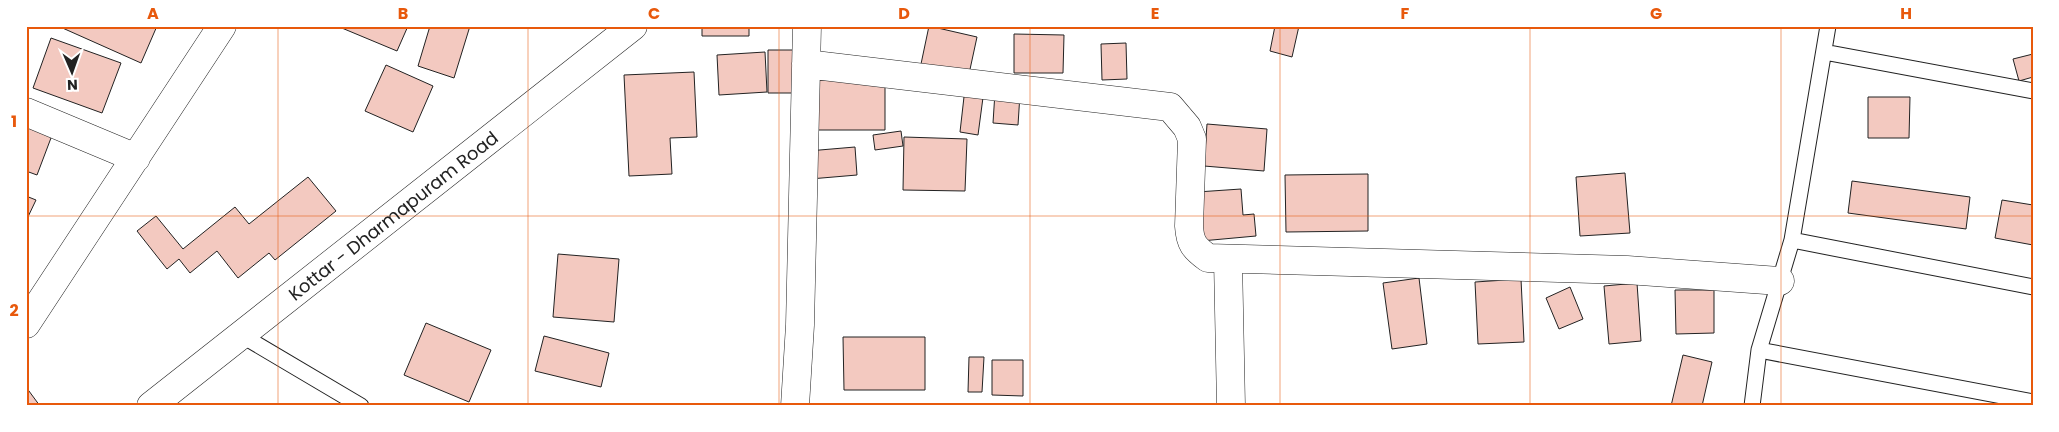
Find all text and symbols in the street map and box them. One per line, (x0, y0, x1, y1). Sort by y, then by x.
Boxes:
text: A (147, 2, 159, 25)
text: B (398, 2, 408, 25)
text: C (648, 2, 660, 25)
text: D (898, 2, 910, 25)
text: E (1151, 2, 1159, 25)
text: F (1401, 2, 1410, 25)
text: G (1650, 2, 1662, 25)
text: H (1900, 2, 1912, 25)
north arrow (48, 48, 98, 98)
text: N (67, 75, 78, 95)
text: 1 (11, 110, 17, 133)
street label: Kottar - Dharmapuram Road (283, 125, 503, 306)
text: 2 (9, 299, 19, 322)

